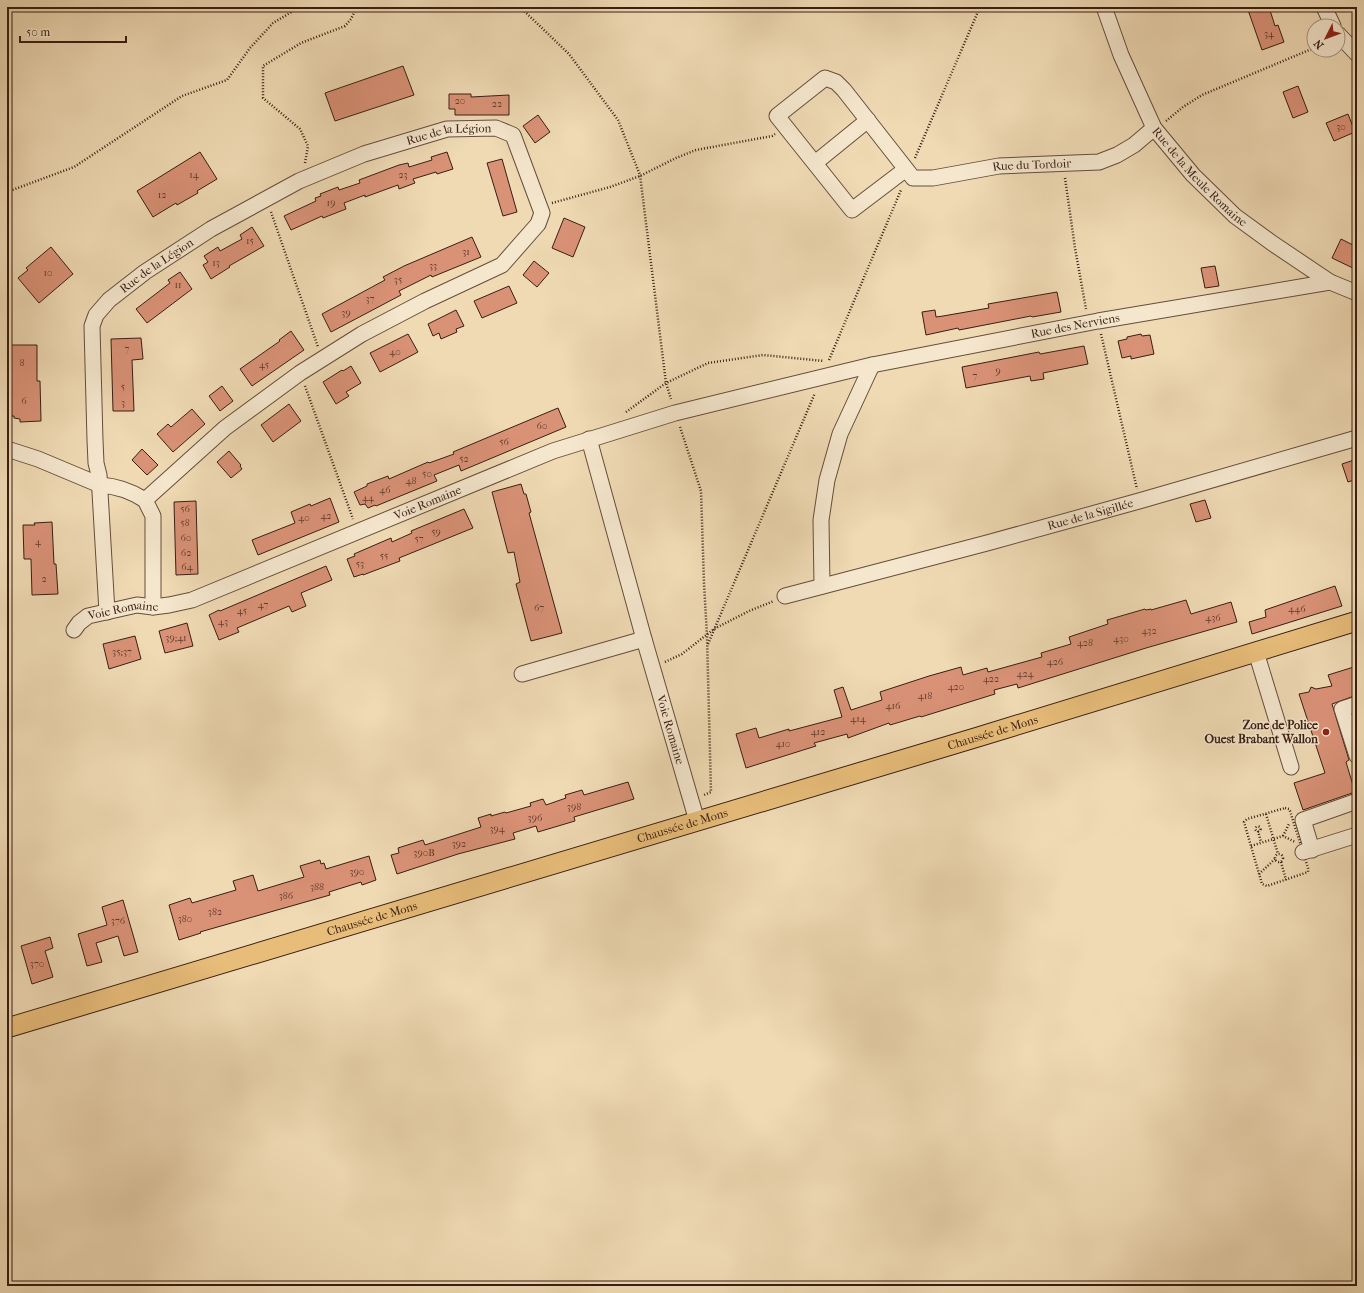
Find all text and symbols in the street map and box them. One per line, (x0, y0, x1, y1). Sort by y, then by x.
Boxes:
scale bar (20, 18, 126, 44)
north arrow (1306, 18, 1346, 58)
text: 50 m (26, 25, 50, 39)
house number: 34 (1264, 28, 1275, 40)
text: N (1311, 36, 1327, 52)
house number: 20 (455, 95, 465, 107)
house number: 22 (492, 98, 502, 110)
street label: Rue de la Légion (405, 121, 492, 148)
house number: 30 (1336, 121, 1346, 133)
street label: Rue de la Meule Romaine (1149, 124, 1250, 230)
street label: Rue du Tordoir (991, 156, 1072, 174)
house number: 14 (189, 169, 200, 181)
house number: 23 (398, 169, 408, 181)
house number: 12 (158, 189, 166, 201)
house number: 19 (327, 197, 335, 209)
street label: Rue de la Légion (117, 235, 196, 296)
house number: 15 (246, 235, 254, 247)
house number: 31 (462, 246, 470, 258)
house number: 13 (212, 257, 220, 269)
house number: 33 (429, 260, 437, 272)
house number: 10 (43, 267, 53, 279)
house number: 35 (394, 274, 402, 286)
house number: 11 (174, 279, 182, 291)
house number: 37 (366, 293, 375, 305)
house number: 39 (341, 307, 351, 319)
street label: Rue des Nerviens (1030, 310, 1121, 341)
house number: 7 (125, 343, 130, 355)
house number: 40 (389, 346, 401, 358)
house number: 8 (19, 357, 25, 369)
house number: 45 (259, 359, 269, 371)
house number: 9 (995, 365, 1001, 377)
house number: 7 (973, 370, 978, 382)
house number: 5 (121, 381, 125, 393)
house number: 6 (21, 395, 27, 407)
house number: 3 (121, 397, 125, 409)
house number: 60 (537, 420, 547, 432)
house number: 56 (499, 436, 509, 448)
house number: 52 (459, 453, 469, 465)
house number: 50 (422, 468, 432, 480)
house number: 48 (406, 475, 416, 487)
street label: Voie Romaine (391, 483, 464, 523)
house number: 46 (379, 484, 391, 496)
house number: 44 (362, 492, 375, 504)
street label: Rue de la Sigillée (1046, 496, 1135, 533)
house number: 56 (180, 503, 190, 515)
house number: 42 (320, 510, 332, 522)
house number: 40 (298, 512, 310, 524)
house number: 58 (180, 517, 190, 529)
house number: 59 (431, 526, 441, 538)
house number: 60 (181, 532, 191, 544)
house number: 57 (414, 533, 424, 545)
house number: 4 (35, 536, 42, 548)
house number: 62 (181, 547, 191, 559)
house number: 55 (380, 550, 388, 562)
house number: 53 (356, 558, 364, 570)
house number: 64 (181, 561, 194, 573)
house number: 2 (41, 573, 47, 585)
street label: Voie Romaine (86, 598, 159, 623)
house number: 47 (258, 599, 268, 611)
house number: 67 (534, 602, 544, 614)
house number: 446 (1288, 603, 1306, 615)
house number: 45 (237, 605, 247, 617)
house number: 436 (1205, 612, 1221, 624)
house number: 43 (218, 616, 228, 628)
house number: 432 (1141, 625, 1157, 637)
house number: 39;41 (165, 632, 187, 644)
house number: 430 (1113, 633, 1129, 645)
house number: 428 (1077, 637, 1093, 649)
house number: 35;37 (112, 646, 132, 658)
house number: 426 (1047, 656, 1064, 668)
house number: 424 (1017, 668, 1035, 680)
house number: 422 (983, 673, 999, 685)
house number: 420 (948, 681, 964, 693)
house number: 418 (918, 690, 932, 702)
street label: Voie Romaine (653, 692, 687, 766)
house number: 416 (886, 700, 901, 712)
street label: Chaussée de Mons (946, 712, 1040, 753)
house number: 414 (850, 713, 867, 725)
place label: Zone de Police Ouest Brabant Wallon (1204, 718, 1319, 746)
house number: 412 (811, 726, 825, 738)
marker: Zone de Police Ouest Brabant Wallon (1321, 727, 1331, 737)
house number: 410 (776, 738, 790, 750)
house number: 398 (567, 801, 581, 813)
street label: Chaussée de Mons (635, 805, 730, 846)
house number: 396 (528, 812, 543, 824)
house number: 394 (489, 823, 506, 835)
house number: 392 (452, 838, 466, 850)
house number: 390B (413, 847, 435, 859)
house number: 390 (350, 866, 364, 878)
house number: 388 (310, 881, 324, 893)
house number: 386 (279, 890, 294, 902)
street label: Chaussée de Mons (325, 898, 419, 939)
house number: 382 (208, 906, 222, 918)
house number: 380 (178, 913, 192, 925)
house number: 376 (111, 915, 126, 927)
house number: 370 (30, 958, 44, 970)

